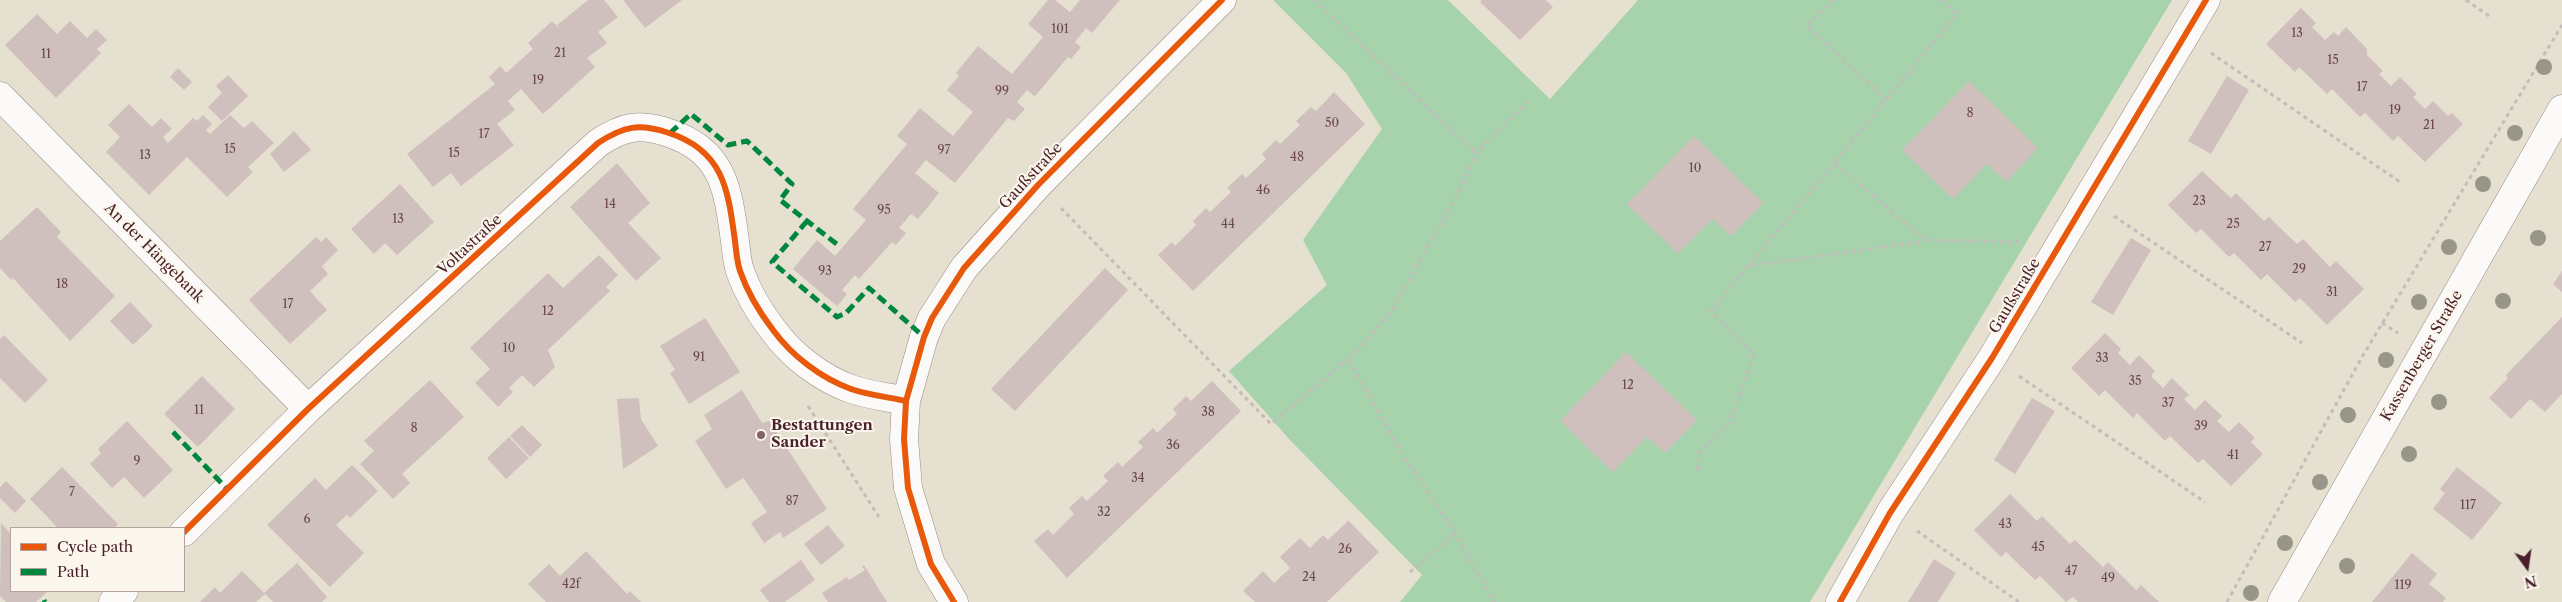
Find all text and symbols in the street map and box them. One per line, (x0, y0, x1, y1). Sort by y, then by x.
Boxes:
house number: 101 (1051, 23, 1069, 37)
house number: 13 (2291, 27, 2303, 41)
house number: 21 (554, 47, 566, 61)
house number: 11 (41, 48, 51, 62)
house number: 15 (2327, 54, 2339, 68)
house number: 19 (532, 74, 544, 88)
house number: 17 (2357, 81, 2367, 95)
house number: 99 (995, 85, 1009, 99)
house number: 19 (2389, 104, 2401, 118)
house number: 8 (1966, 107, 1974, 121)
house number: 50 (1325, 117, 1339, 131)
house number: 21 (2423, 119, 2435, 133)
house number: 17 (479, 128, 489, 142)
street label: Gaußstraße (996, 139, 1066, 213)
house number: 15 (224, 143, 236, 157)
house number: 97 (938, 144, 950, 158)
house number: 15 (448, 147, 460, 161)
house number: 13 (139, 149, 151, 163)
house number: 48 (1290, 151, 1304, 165)
house number: 10 (1689, 162, 1701, 176)
house number: 46 (1256, 184, 1270, 198)
house number: 23 (2192, 195, 2206, 209)
house number: 14 (604, 198, 616, 212)
street label: An der Hängebank (100, 199, 208, 307)
house number: 95 (877, 204, 891, 218)
street label: Voltastraße (434, 211, 506, 279)
house number: 13 (392, 213, 404, 227)
house number: 44 (1221, 218, 1235, 232)
house number: 25 (2226, 218, 2240, 232)
house number: 27 (2259, 241, 2271, 255)
street label: Gaußstraße (1986, 255, 2044, 337)
house number: 29 (2292, 263, 2306, 277)
house number: 93 (818, 265, 832, 279)
house number: 18 (56, 278, 68, 292)
house number: 31 (2326, 286, 2338, 300)
street label: Kassenberger Straße (2377, 287, 2467, 425)
house number: 17 (283, 298, 293, 312)
house number: 12 (542, 305, 554, 319)
house number: 10 (503, 342, 515, 356)
house number: 91 (693, 351, 705, 365)
house number: 33 (2095, 352, 2109, 366)
house number: 35 (2128, 375, 2142, 389)
house number: 12 (1622, 379, 1634, 393)
house number: 37 (2162, 397, 2174, 411)
house number: 11 (194, 404, 204, 418)
house number: 38 (1201, 406, 1215, 420)
place label: Bestattungen Sander (771, 417, 873, 452)
house number: 39 (2194, 420, 2208, 434)
house number: 8 (410, 422, 418, 436)
marker: Bestattungen Sander (755, 429, 767, 441)
house number: 36 (1166, 439, 1180, 453)
house number: 41 (2227, 449, 2239, 463)
house number: 9 (133, 455, 141, 469)
house number: 34 (1131, 472, 1145, 486)
house number: 7 (69, 486, 75, 500)
house number: 87 (785, 495, 799, 509)
house number: 117 (2460, 499, 2476, 513)
house number: 32 (1097, 506, 1111, 520)
house number: 6 (303, 513, 311, 527)
house number: 43 (1998, 518, 2012, 532)
legend (10, 527, 185, 592)
text: Cycle path (57, 537, 133, 556)
house number: 45 (2031, 541, 2045, 555)
north arrow (2502, 542, 2552, 592)
house number: 26 (1338, 543, 1352, 557)
text: Path (57, 562, 89, 581)
house number: 47 (2065, 565, 2077, 579)
house number: 24 (1302, 571, 1316, 585)
text: N (2523, 571, 2539, 592)
house number: 49 (2101, 572, 2115, 586)
house number: 42f (562, 578, 580, 592)
house number: 119 (2394, 579, 2412, 593)

